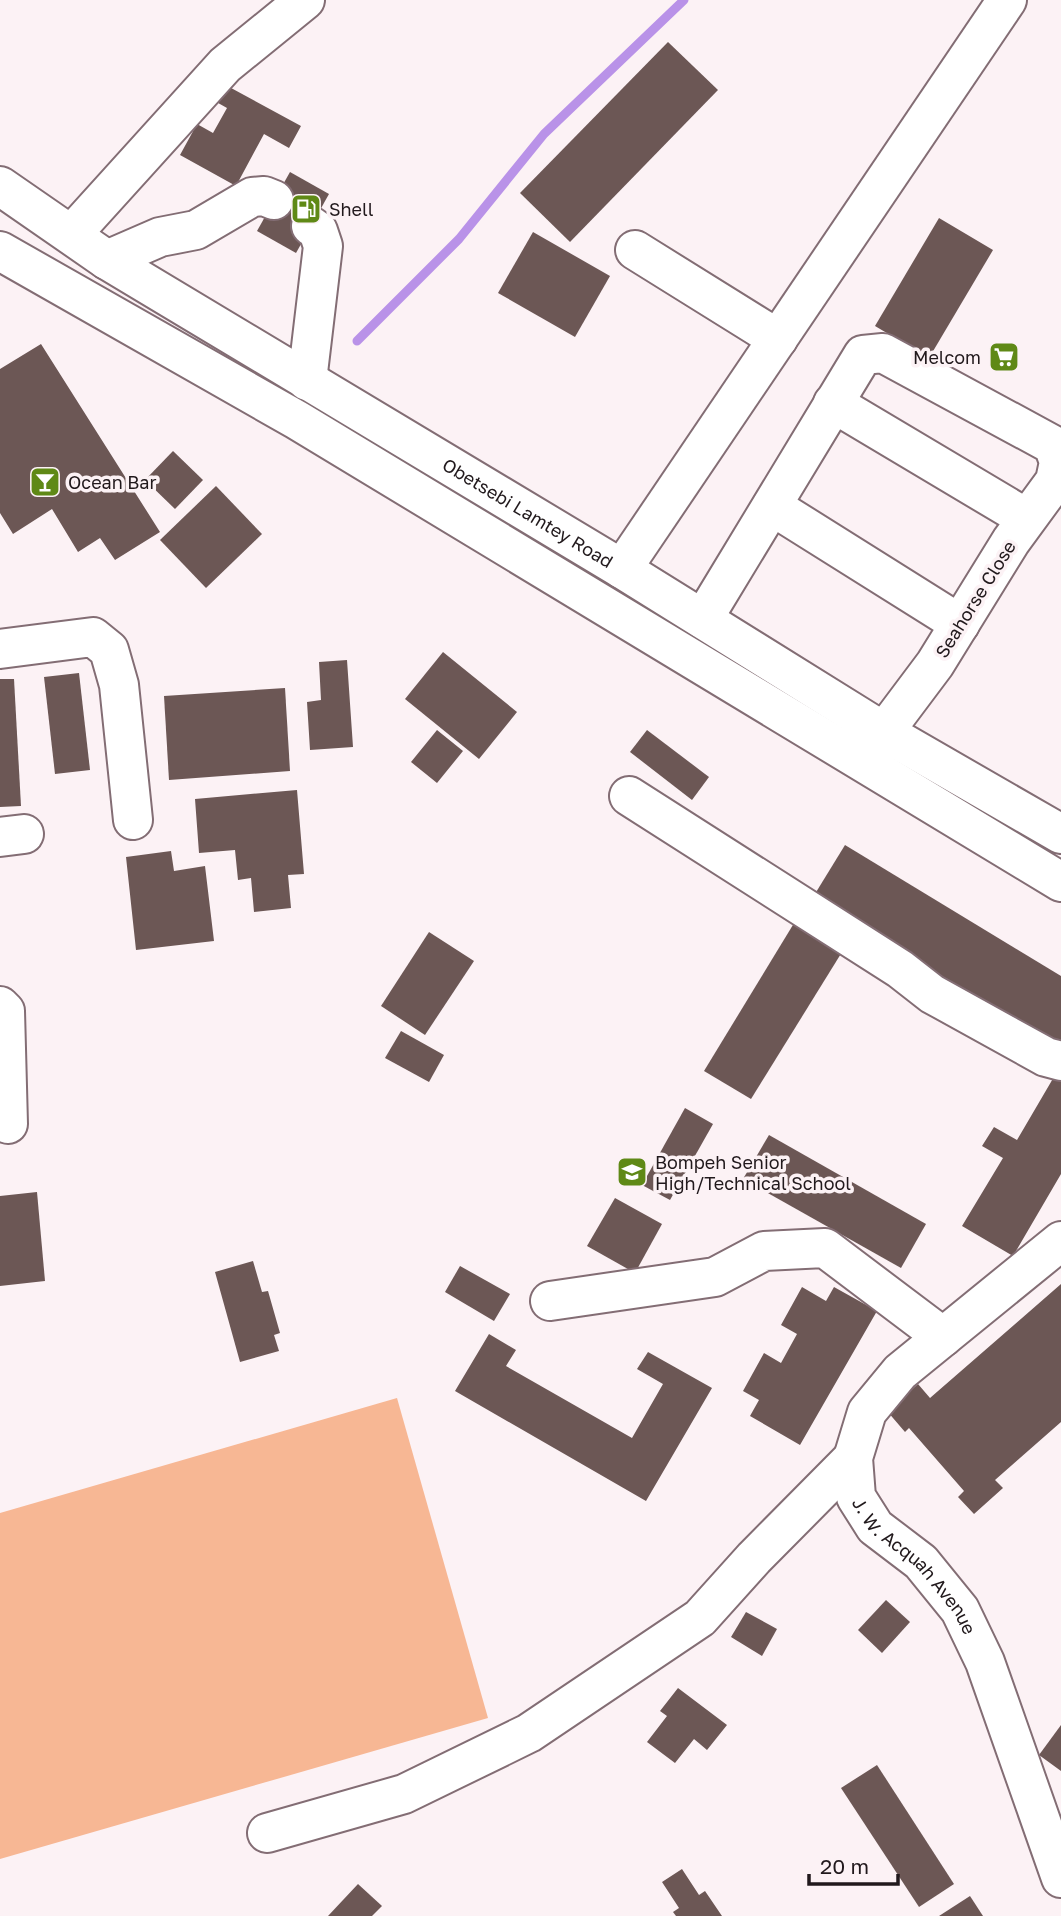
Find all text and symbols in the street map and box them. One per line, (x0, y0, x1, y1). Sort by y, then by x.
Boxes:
fuel station icon: Shell (289, 192, 323, 226)
place label: Shell (329, 198, 374, 220)
supermarket icon: Melcom (987, 340, 1021, 374)
place label: Melcom (913, 346, 981, 368)
street label: Obetsebi Lamtey Road (439, 453, 617, 572)
bar icon: Ocean Bar (28, 465, 62, 499)
place label: Ocean Bar (68, 471, 157, 493)
street label: Seahorse Close (930, 536, 1020, 662)
place label: Bompeh Senior High/Technical School (655, 1151, 851, 1194)
school or university icon: Bompeh Senior High/Technical School (615, 1155, 649, 1189)
street label: J. W. Acquah Avenue (848, 1493, 981, 1638)
scale bar (809, 1842, 898, 1886)
text: 20 m (820, 1853, 869, 1879)

